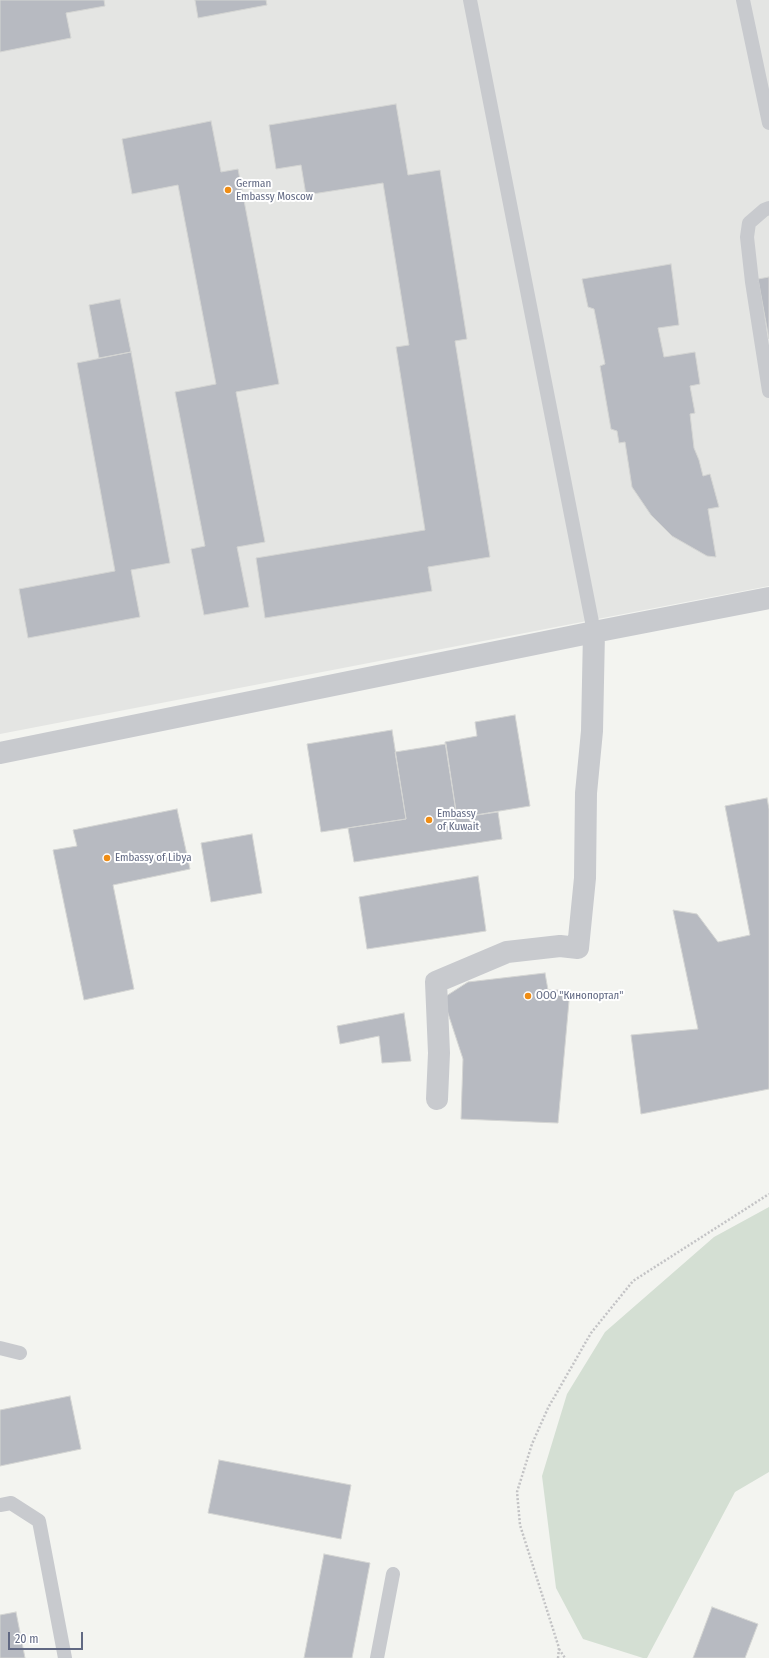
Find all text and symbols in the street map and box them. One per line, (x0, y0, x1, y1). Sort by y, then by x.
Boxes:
place label: German Embassy Moscow (236, 177, 313, 203)
marker: German Embassy Moscow (223, 185, 233, 195)
place label: Embassy of Kuwait (437, 807, 479, 833)
marker: Embassy of Kuwait (424, 815, 434, 825)
place label: Embassy of Libya (115, 851, 192, 865)
marker: Embassy of Libya (102, 853, 112, 863)
place label: ООО "Кинопортал" (536, 989, 623, 1003)
marker: ООО "Кинопортал" (523, 991, 533, 1001)
scale bar (10, 1624, 85, 1650)
text: 20 m (15, 1632, 39, 1646)

